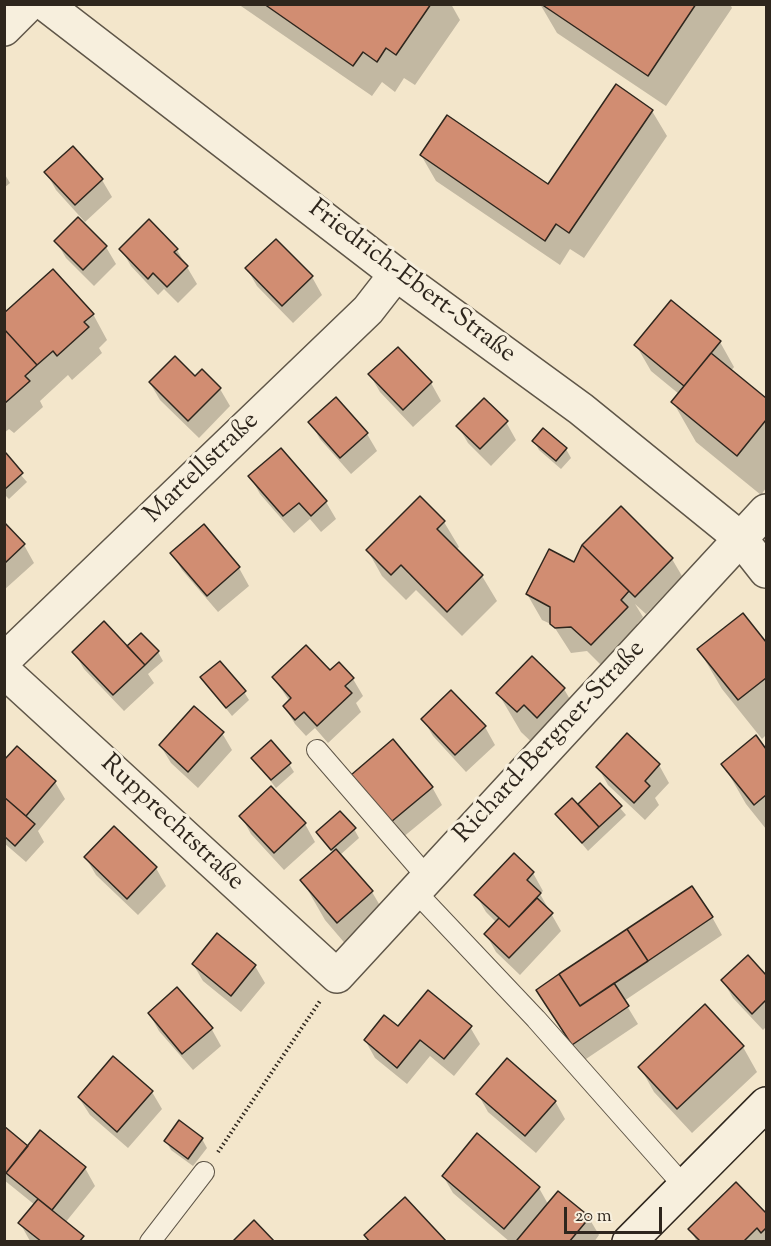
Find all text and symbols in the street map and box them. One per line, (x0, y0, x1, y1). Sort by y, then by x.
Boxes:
street label: Friedrich-Ebert-Straße (301, 195, 521, 371)
street label: Martellstraße (139, 407, 267, 531)
street label: Richard-Bergner-Straße (449, 635, 653, 851)
street label: Rupprechtstraße (93, 749, 249, 899)
scale bar (567, 1195, 664, 1233)
text: 20 m (575, 1204, 612, 1230)

